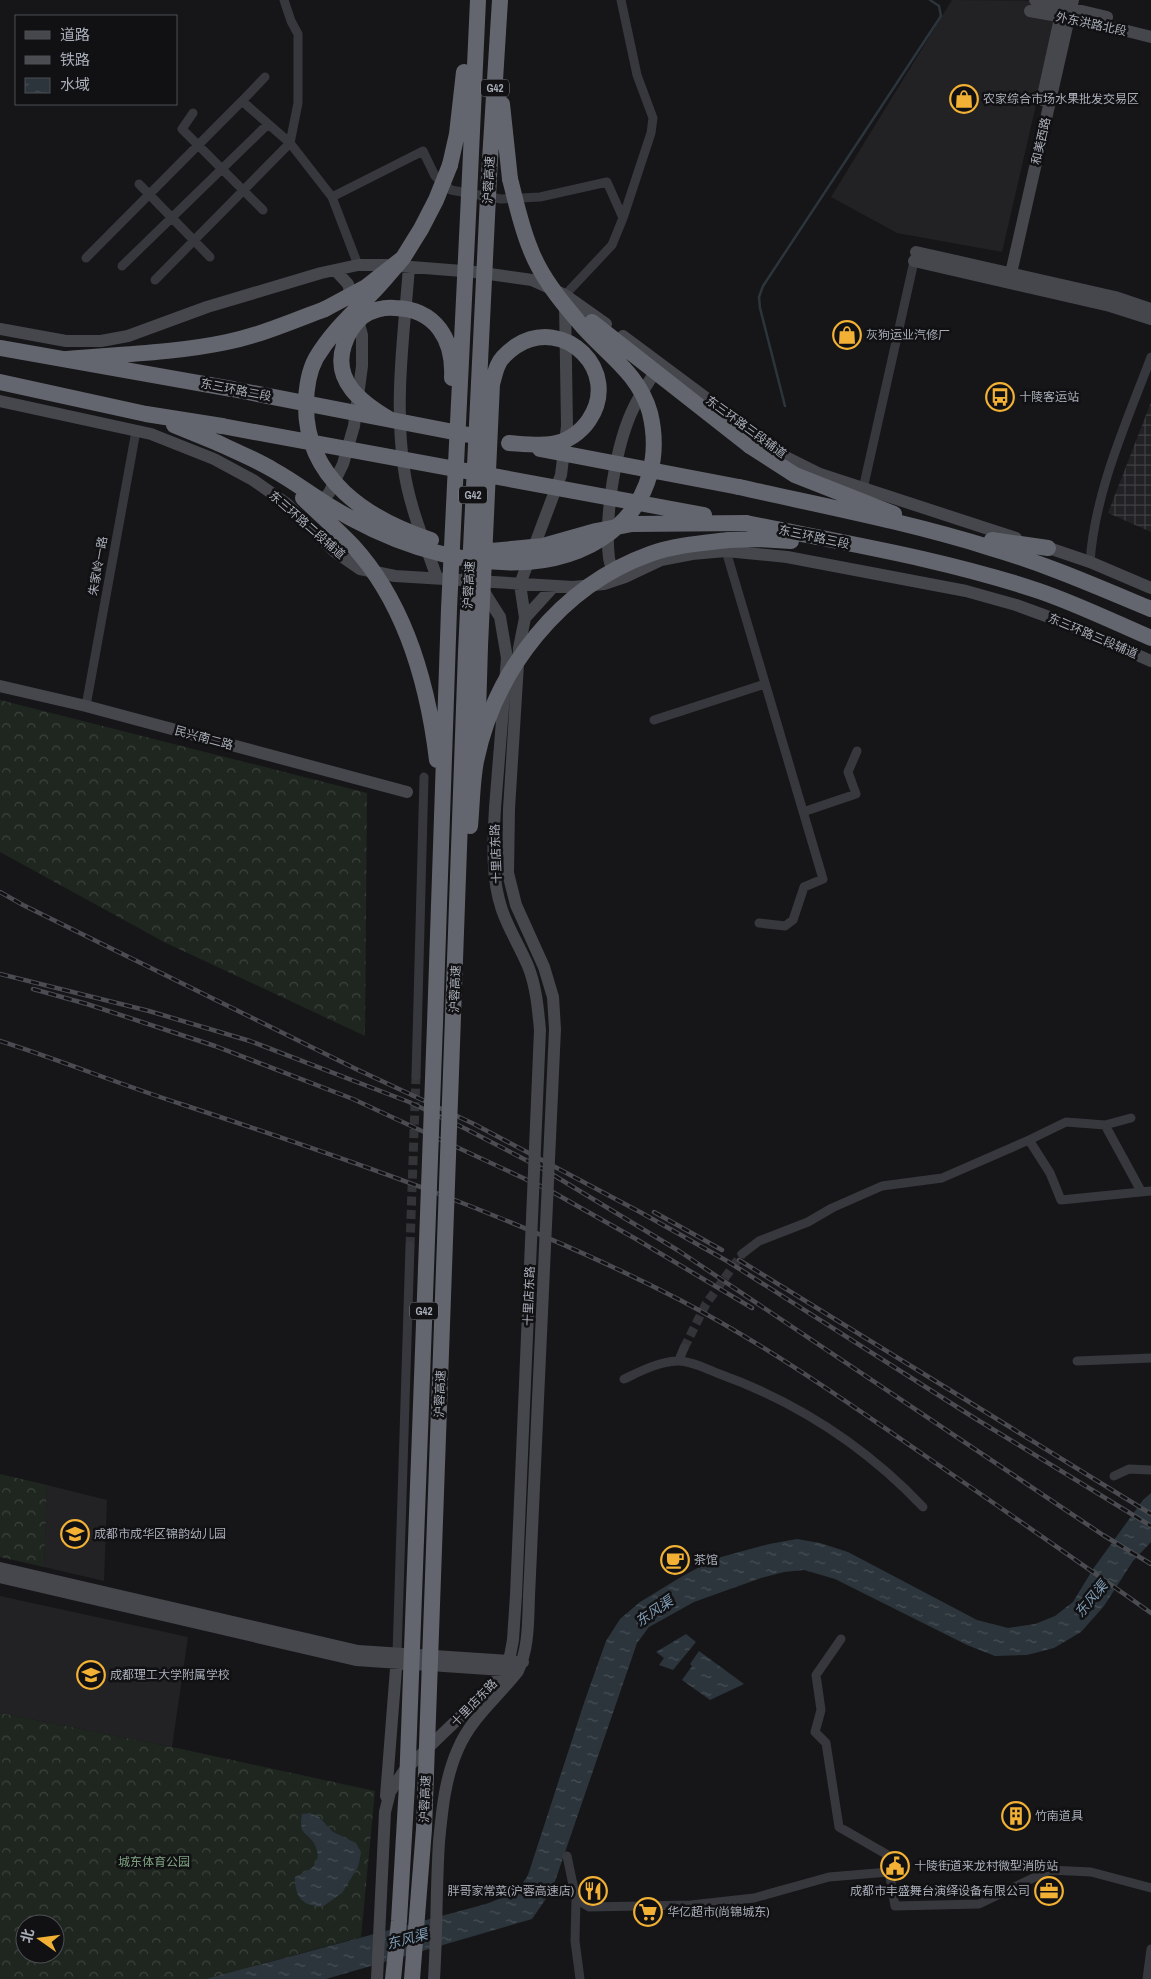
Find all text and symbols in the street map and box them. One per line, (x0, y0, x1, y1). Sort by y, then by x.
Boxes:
street label: 外东洪路北段 (1054, 9, 1128, 39)
legend (15, 15, 178, 105)
text: 道路 (60, 24, 90, 45)
text: 铁路 (60, 49, 90, 70)
text: 水域 (60, 74, 90, 95)
road number: G42 (481, 80, 509, 96)
shop icon: 农家综合市场水果批发交易区 (949, 84, 979, 114)
place label: 农家综合市场水果批发交易区 (983, 91, 1139, 107)
street label: 和美西路 (1028, 116, 1054, 166)
street label: 沪蓉高速 (480, 156, 498, 204)
shop icon: 灰狗运业汽修厂 (832, 320, 862, 350)
place label: 灰狗运业汽修厂 (866, 327, 950, 343)
street label: 东三环路二段 (199, 375, 273, 405)
bus stop icon: 十陵客运站 (985, 382, 1015, 412)
place label: 十陵客运站 (1019, 389, 1079, 405)
street label: 东三环路三段辅道 (702, 392, 790, 462)
road number: G42 (459, 486, 487, 504)
street label: 东三环路二段辅道 (266, 487, 348, 563)
street label: 东三环路三段 (777, 522, 851, 552)
street label: 朱家岭一路 (85, 535, 111, 597)
street label: 沪蓉高速 (460, 561, 478, 609)
street label: 东三环路三段辅道 (1046, 610, 1140, 662)
street label: 民兴南二路 (173, 723, 235, 753)
street label: 十里店东路 (487, 824, 505, 884)
street label: 沪蓉高速 (446, 965, 464, 1013)
street label: 十里店东路 (520, 1266, 538, 1326)
road number: G42 (410, 1302, 438, 1320)
street label: 沪蓉高速 (431, 1370, 449, 1418)
school or university icon: 成都市成华区锦韵幼儿园 (60, 1519, 90, 1549)
place label: 成都市成华区锦韵幼儿园 (94, 1526, 226, 1542)
cafe icon: 茶馆 (660, 1545, 690, 1575)
place label: 茶馆 (694, 1552, 718, 1568)
water label: 东风渠 (1071, 1576, 1113, 1621)
water label: 东风渠 (632, 1591, 678, 1630)
school or university icon: 成都理工大学附属学校 (76, 1660, 106, 1690)
place label: 成都理工大学附属学校 (110, 1667, 230, 1683)
street label: 十里店东路 (447, 1676, 501, 1730)
street label: 沪蓉高速 (416, 1775, 434, 1823)
building icon: 竹南道具 (1001, 1801, 1031, 1831)
place label: 竹南道具 (1035, 1808, 1083, 1824)
public building icon: 十陵街道来龙村微型消防站 (880, 1851, 910, 1881)
park label: 城东体育公园 (118, 1854, 190, 1870)
place label: 十陵街道来龙村微型消防站 (914, 1858, 1058, 1874)
restaurant icon: 胖哥家常菜(沪蓉高速店) (578, 1876, 608, 1906)
office icon: 成都市丰盛舞台演绎设备有限公司 (1034, 1876, 1064, 1906)
place label: 胖哥家常菜(沪蓉高速店) (447, 1883, 574, 1899)
place label: 成都市丰盛舞台演绎设备有限公司 (850, 1883, 1030, 1899)
supermarket icon: 华亿超市(尚锦城东) (633, 1897, 663, 1927)
place label: 华亿超市(尚锦城东) (667, 1904, 770, 1920)
north arrow (15, 1914, 65, 1964)
water label: 东风渠 (384, 1924, 432, 1953)
text: 北 (17, 1927, 38, 1945)

